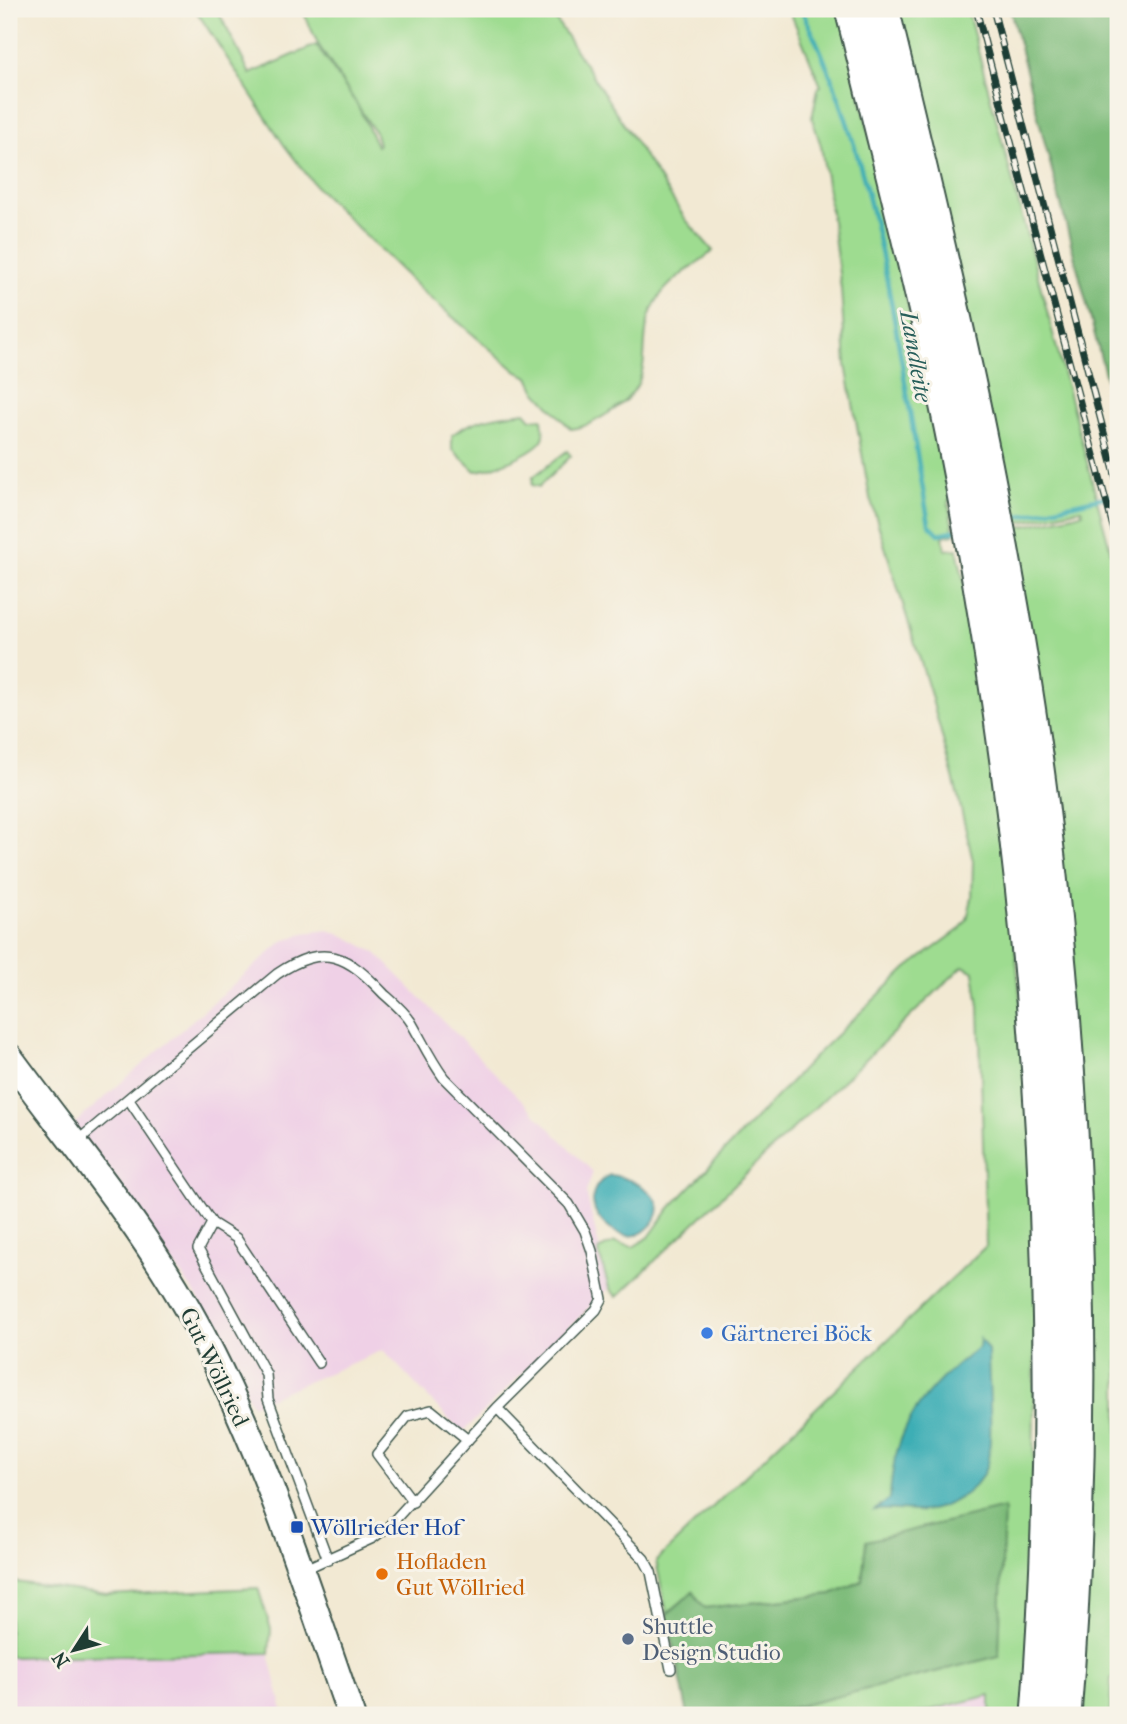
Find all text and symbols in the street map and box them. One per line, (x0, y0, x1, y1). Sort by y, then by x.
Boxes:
water label: Landleite (894, 306, 938, 405)
street label: Gut Wöllried (174, 1303, 255, 1431)
place label: Gärtnerei Böck (721, 1320, 873, 1347)
marker: Gärtnerei Böck (699, 1325, 715, 1341)
place label: Wöllrieder Hof (310, 1514, 465, 1541)
marker: Wöllrieder Hof (289, 1519, 305, 1535)
place label: Hofladen Gut Wöllried (396, 1548, 525, 1601)
marker: Hofladen Gut Wöllried (374, 1566, 390, 1582)
place label: Shuttle Design Studio (642, 1613, 781, 1666)
north arrow (38, 1616, 108, 1686)
marker: Shuttle Design Studio (620, 1631, 636, 1647)
text: N (48, 1647, 74, 1672)

